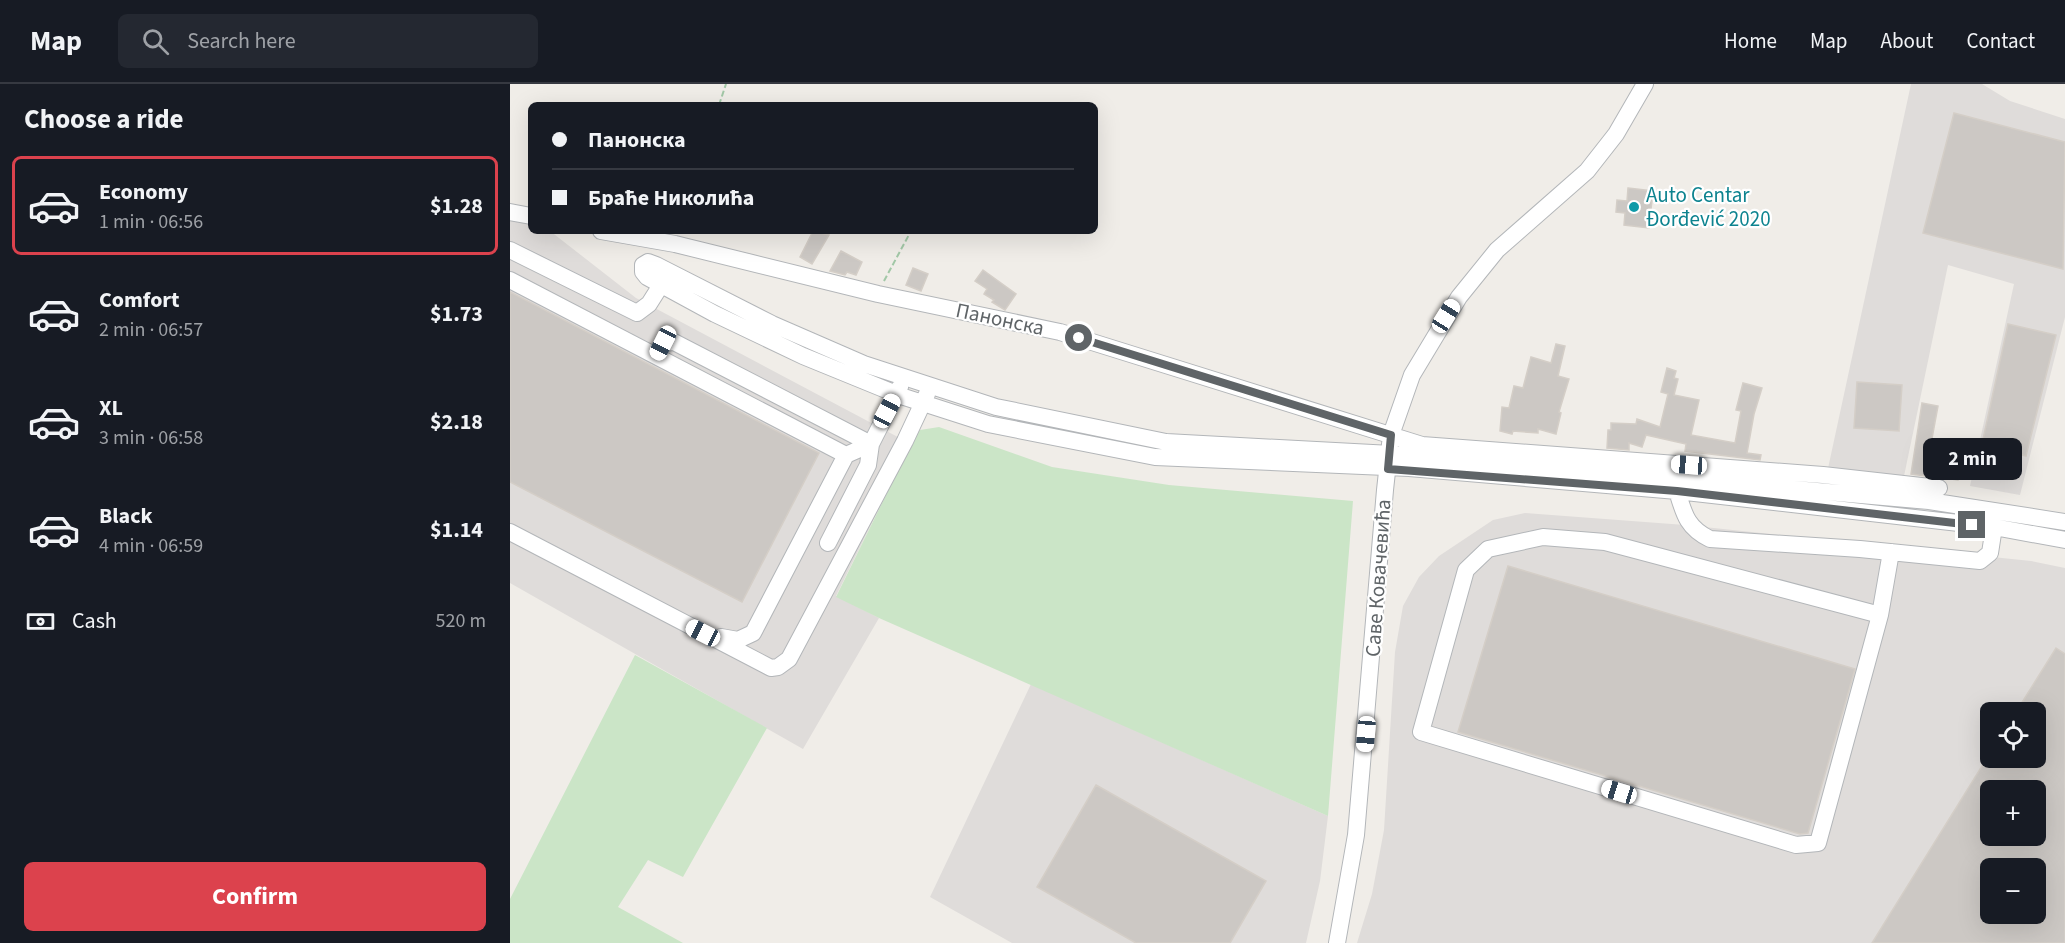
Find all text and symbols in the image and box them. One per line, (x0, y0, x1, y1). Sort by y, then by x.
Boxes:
search box (118, 14, 538, 68)
text: Map (30, 21, 82, 61)
icon: search (139, 25, 172, 58)
text: Search here (187, 25, 296, 57)
text: Home (1724, 26, 1777, 56)
text: Map (1810, 26, 1848, 56)
text: About (1881, 26, 1933, 56)
text: Contact (1966, 26, 2035, 56)
text: Choose a ride (24, 100, 184, 139)
text: Панонска (588, 124, 686, 156)
text: Economy (99, 176, 188, 208)
icon: car (27, 179, 81, 233)
place label: Auto Centar Đorđević 2020 (1646, 180, 1771, 234)
text: Браће Николића (588, 182, 754, 214)
text: $1.28 (430, 190, 483, 222)
marker: Auto Centar Đorđević 2020 (1627, 200, 1641, 214)
text: 1 min · 06:56 (99, 208, 203, 236)
text: Comfort (99, 284, 180, 316)
icon: car (27, 287, 81, 341)
street label: Панонска (953, 295, 1047, 343)
car (1429, 296, 1463, 336)
text: $1.73 (430, 298, 483, 330)
text: 2 min · 06:57 (99, 316, 203, 344)
car (647, 323, 679, 363)
route start (1065, 324, 1092, 351)
car (871, 391, 903, 431)
text: XL (99, 392, 123, 424)
icon: car (27, 395, 81, 449)
text: $2.18 (430, 406, 483, 438)
text: 3 min · 06:58 (99, 424, 203, 452)
callout: 2 min (1922, 438, 2022, 480)
text: 2 min (1948, 445, 1997, 473)
car (1670, 455, 1708, 475)
street label: Саве Ковачевића (1358, 498, 1398, 658)
text: Black (99, 500, 153, 532)
icon: car (27, 503, 81, 557)
route end (1958, 511, 1985, 538)
text: $1.14 (430, 514, 483, 546)
text: 4 min · 06:59 (99, 532, 203, 560)
icon: cash (24, 605, 57, 638)
text: Cash (72, 605, 117, 637)
text: 520 m (436, 607, 486, 635)
car (683, 617, 723, 649)
map controls (1980, 702, 2046, 924)
button: locate (1980, 702, 2046, 768)
car (1355, 715, 1377, 753)
car (1599, 778, 1639, 806)
button: + (1980, 780, 2046, 846)
button: − (1980, 858, 2046, 924)
button: Confirm (24, 862, 486, 931)

